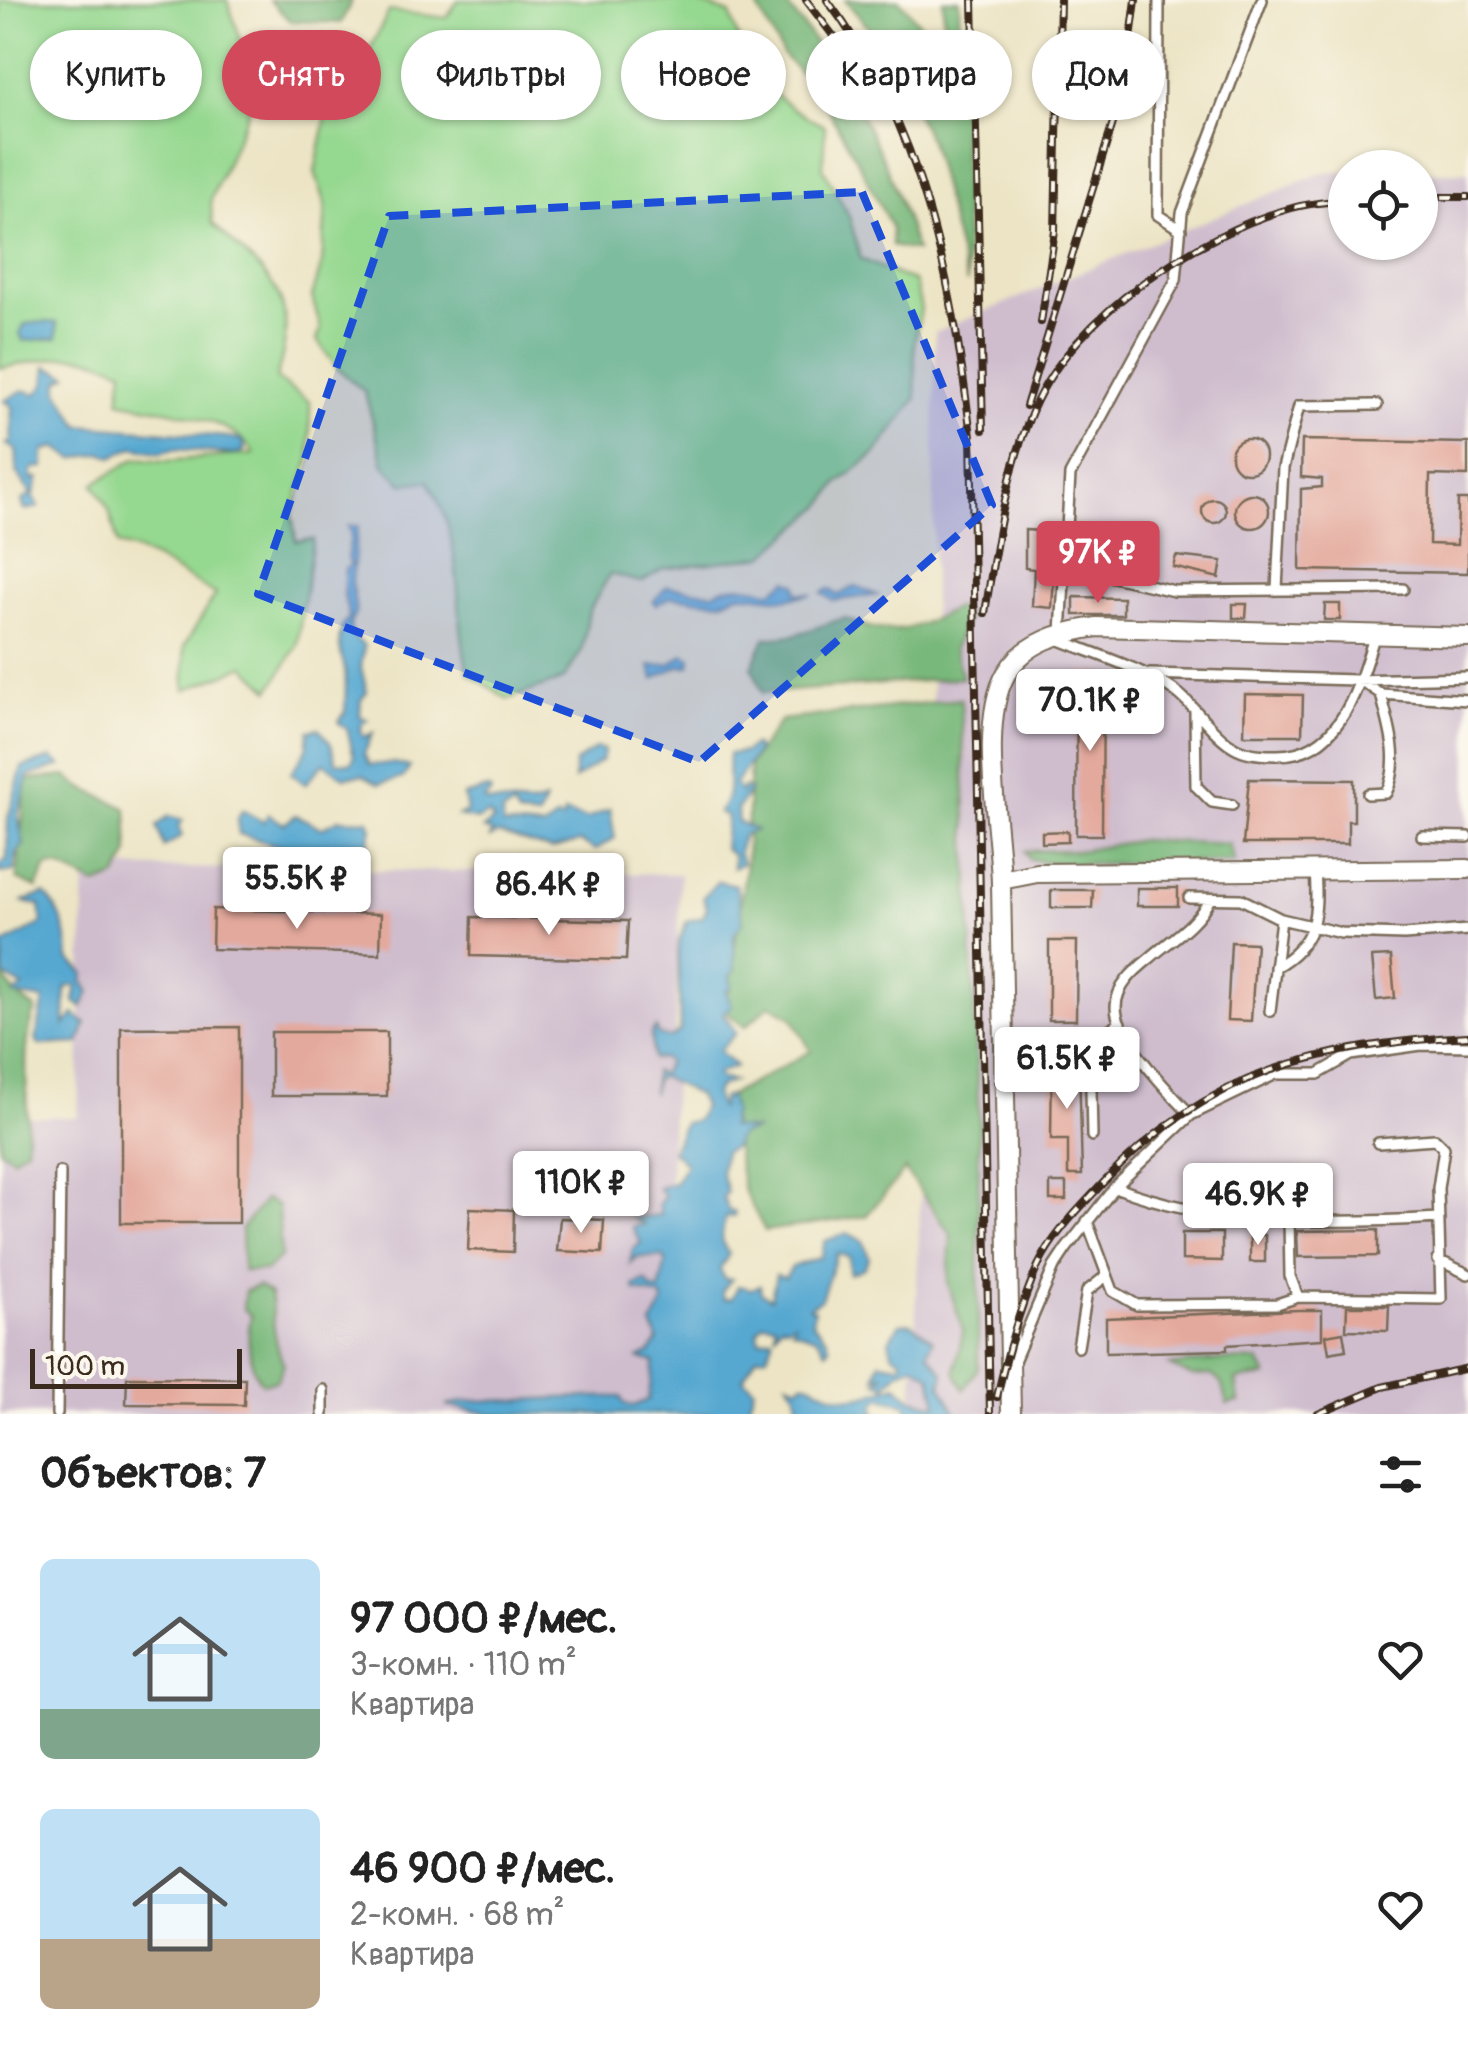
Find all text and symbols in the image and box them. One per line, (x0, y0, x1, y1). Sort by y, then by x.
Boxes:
chip: Купить (30, 30, 202, 120)
chip: Снять (222, 30, 381, 120)
chip: Фильтры (401, 30, 601, 120)
chip: Новое (621, 30, 786, 120)
chip: Квартира (806, 30, 1012, 120)
chip: Дом (1032, 30, 1165, 120)
map controls (1328, 150, 1438, 260)
button: locate (1328, 150, 1438, 260)
pin: 97K ₽ (1028, 521, 1168, 606)
text: 97K ₽ (1059, 533, 1137, 573)
pin: 70.1K ₽ (998, 669, 1182, 754)
text: 70.1K ₽ (1038, 681, 1142, 721)
pin: 55.5K ₽ (205, 847, 389, 932)
pin: 86.4K ₽ (457, 853, 641, 938)
text: 55.5K ₽ (245, 859, 349, 899)
text: 86.4K ₽ (496, 865, 602, 905)
pin: 61.5K ₽ (975, 1027, 1159, 1112)
text: 61.5K ₽ (1017, 1039, 1117, 1079)
pin: 110K ₽ (500, 1151, 662, 1236)
text: 110K ₽ (535, 1163, 627, 1203)
pin: 46.9K ₽ (1166, 1163, 1350, 1248)
text: 46.9K ₽ (1205, 1175, 1311, 1215)
scale bar (30, 1344, 242, 1388)
text: 100 m (45, 1349, 125, 1384)
icon: filters (1373, 1447, 1428, 1502)
text: Объектов: 7 (40, 1448, 266, 1500)
text: 97 000 ₽/мес. (350, 1593, 617, 1645)
icon: home (120, 1599, 240, 1719)
icon: heart (1373, 1632, 1428, 1687)
text: 3-комн. · 110 m² (350, 1645, 577, 1685)
text: Квартира (350, 1685, 474, 1725)
text: 46 900 ₽/мес. (350, 1843, 615, 1895)
icon: home (120, 1849, 240, 1969)
icon: heart (1373, 1882, 1428, 1937)
text: 2-комн. · 68 m² (350, 1895, 565, 1935)
text: Квартира (350, 1935, 474, 1975)

